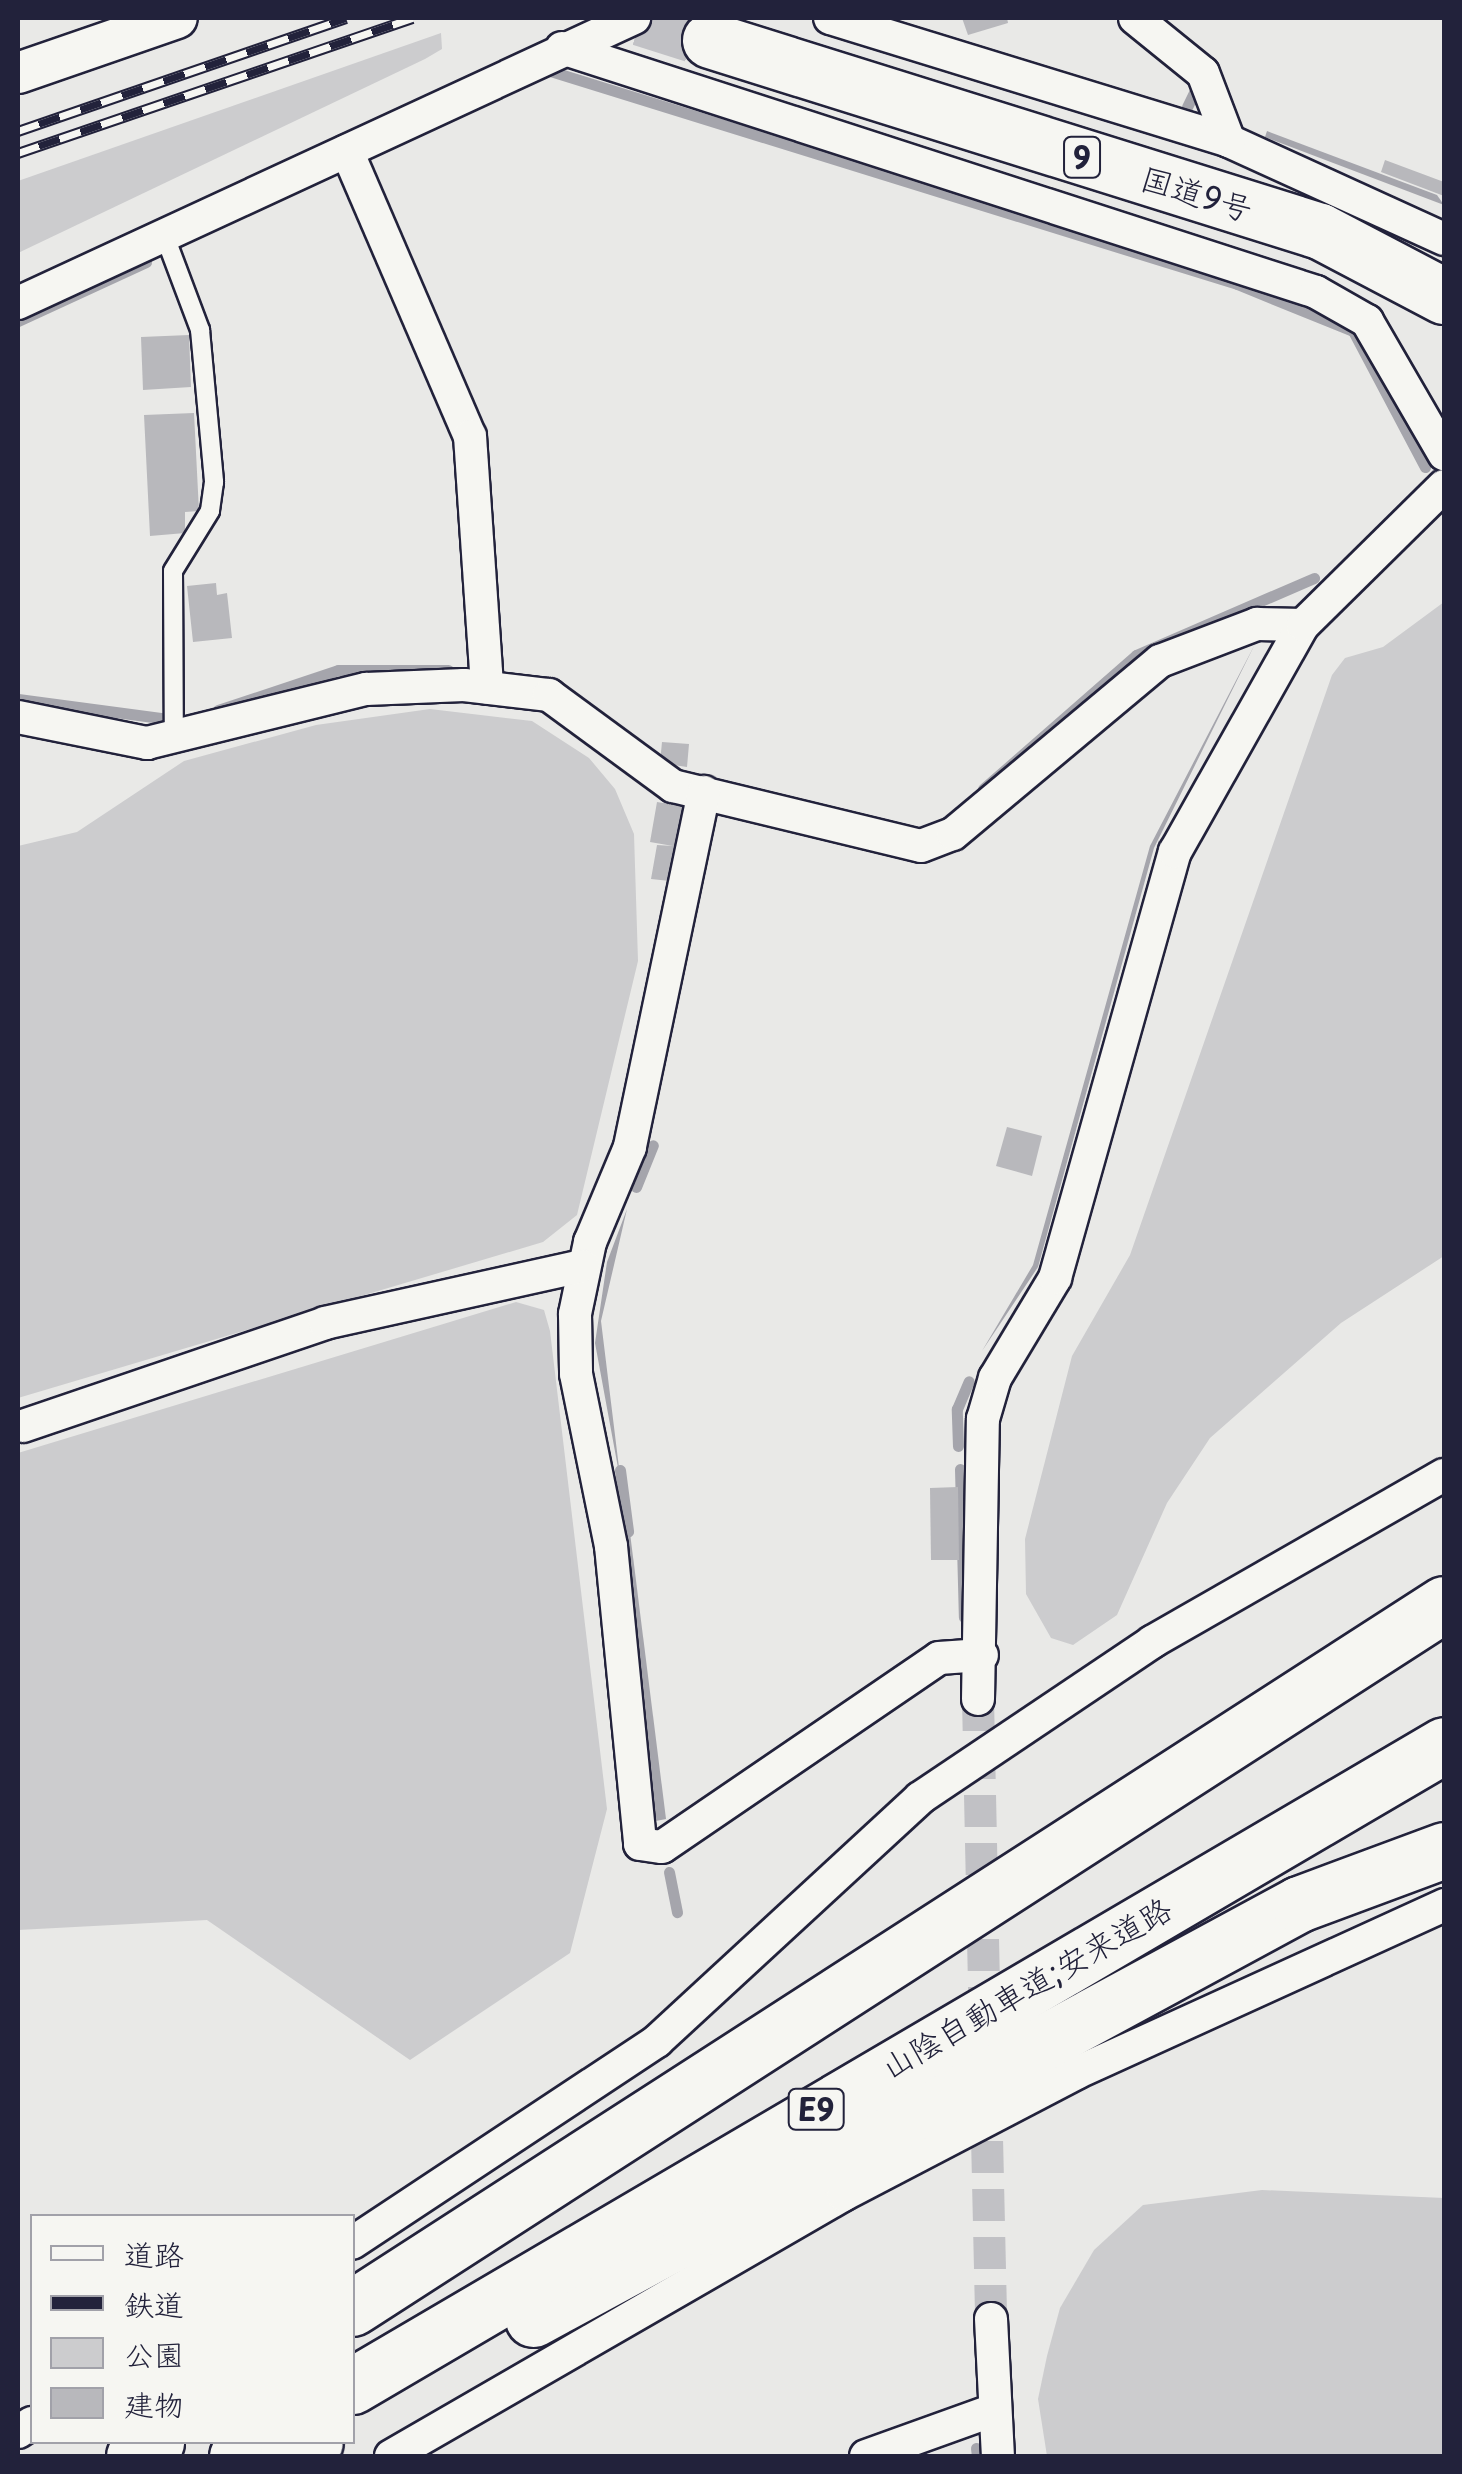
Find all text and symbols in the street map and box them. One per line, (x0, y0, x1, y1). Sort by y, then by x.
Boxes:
road number: 9 (1062, 132, 1102, 182)
street label: 国道9号 (1137, 158, 1257, 228)
street label: 山陰自動車道;安来道路 (874, 1888, 1178, 2086)
road number: E9 (786, 2084, 846, 2134)
legend (30, 2214, 355, 2444)
text: 道路 (124, 2231, 184, 2276)
text: 鉄道 (124, 2281, 184, 2326)
text: 公園 (124, 2331, 184, 2376)
text: 建物 (124, 2381, 184, 2426)

